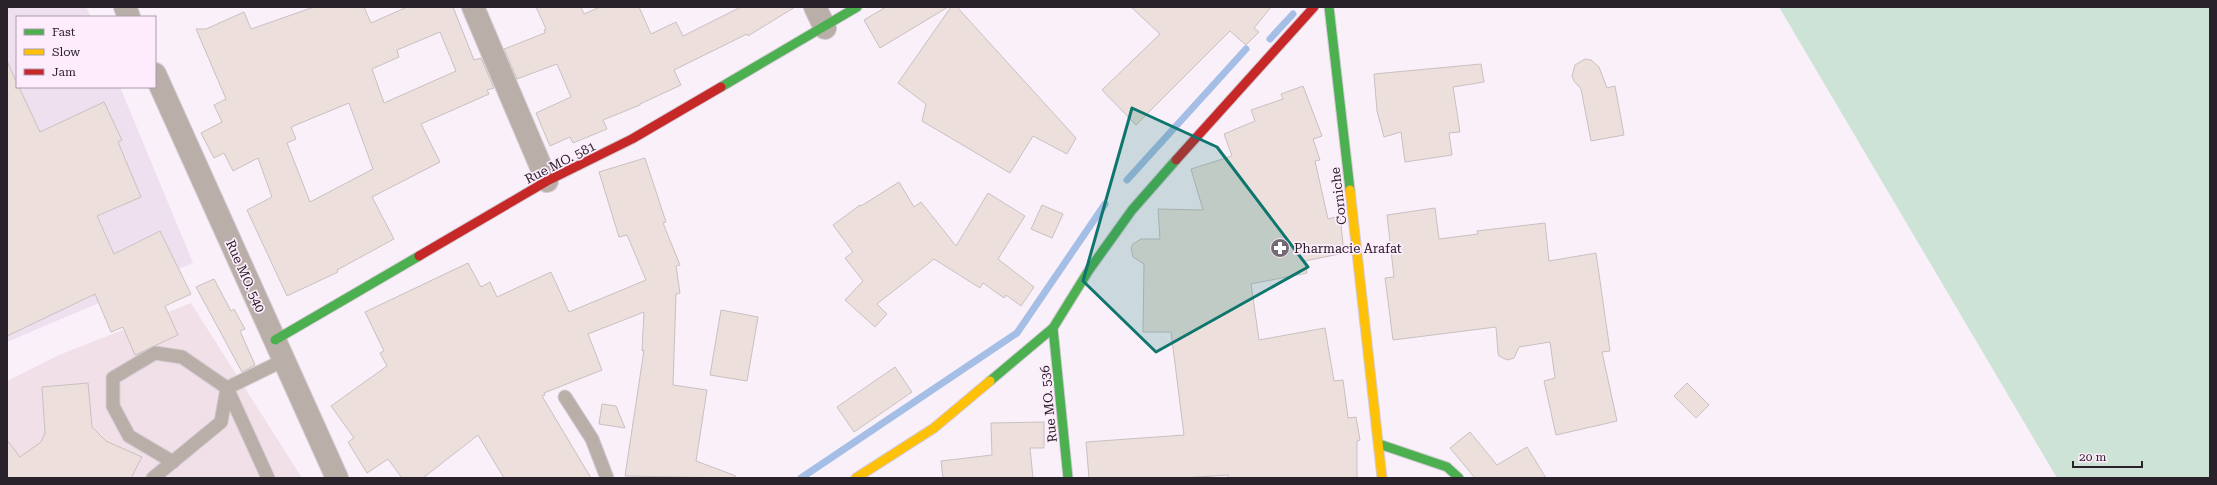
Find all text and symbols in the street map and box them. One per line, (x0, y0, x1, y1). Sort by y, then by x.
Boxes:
legend (16, 16, 156, 88)
text: Fast (52, 25, 76, 39)
text: Slow (52, 45, 80, 59)
text: Jam (52, 65, 76, 79)
street label: Rue MO. 581 (522, 138, 598, 187)
street label: Corniche (1328, 166, 1349, 226)
pharmacy icon: Pharmacie Arafat (1269, 237, 1291, 259)
street label: Rue MO. 540 (223, 238, 268, 315)
place label: Pharmacie Arafat (1294, 241, 1402, 256)
street label: Rue MO. 536 (1037, 365, 1060, 443)
scale bar (2073, 443, 2142, 469)
text: 20 m (2079, 450, 2106, 464)

